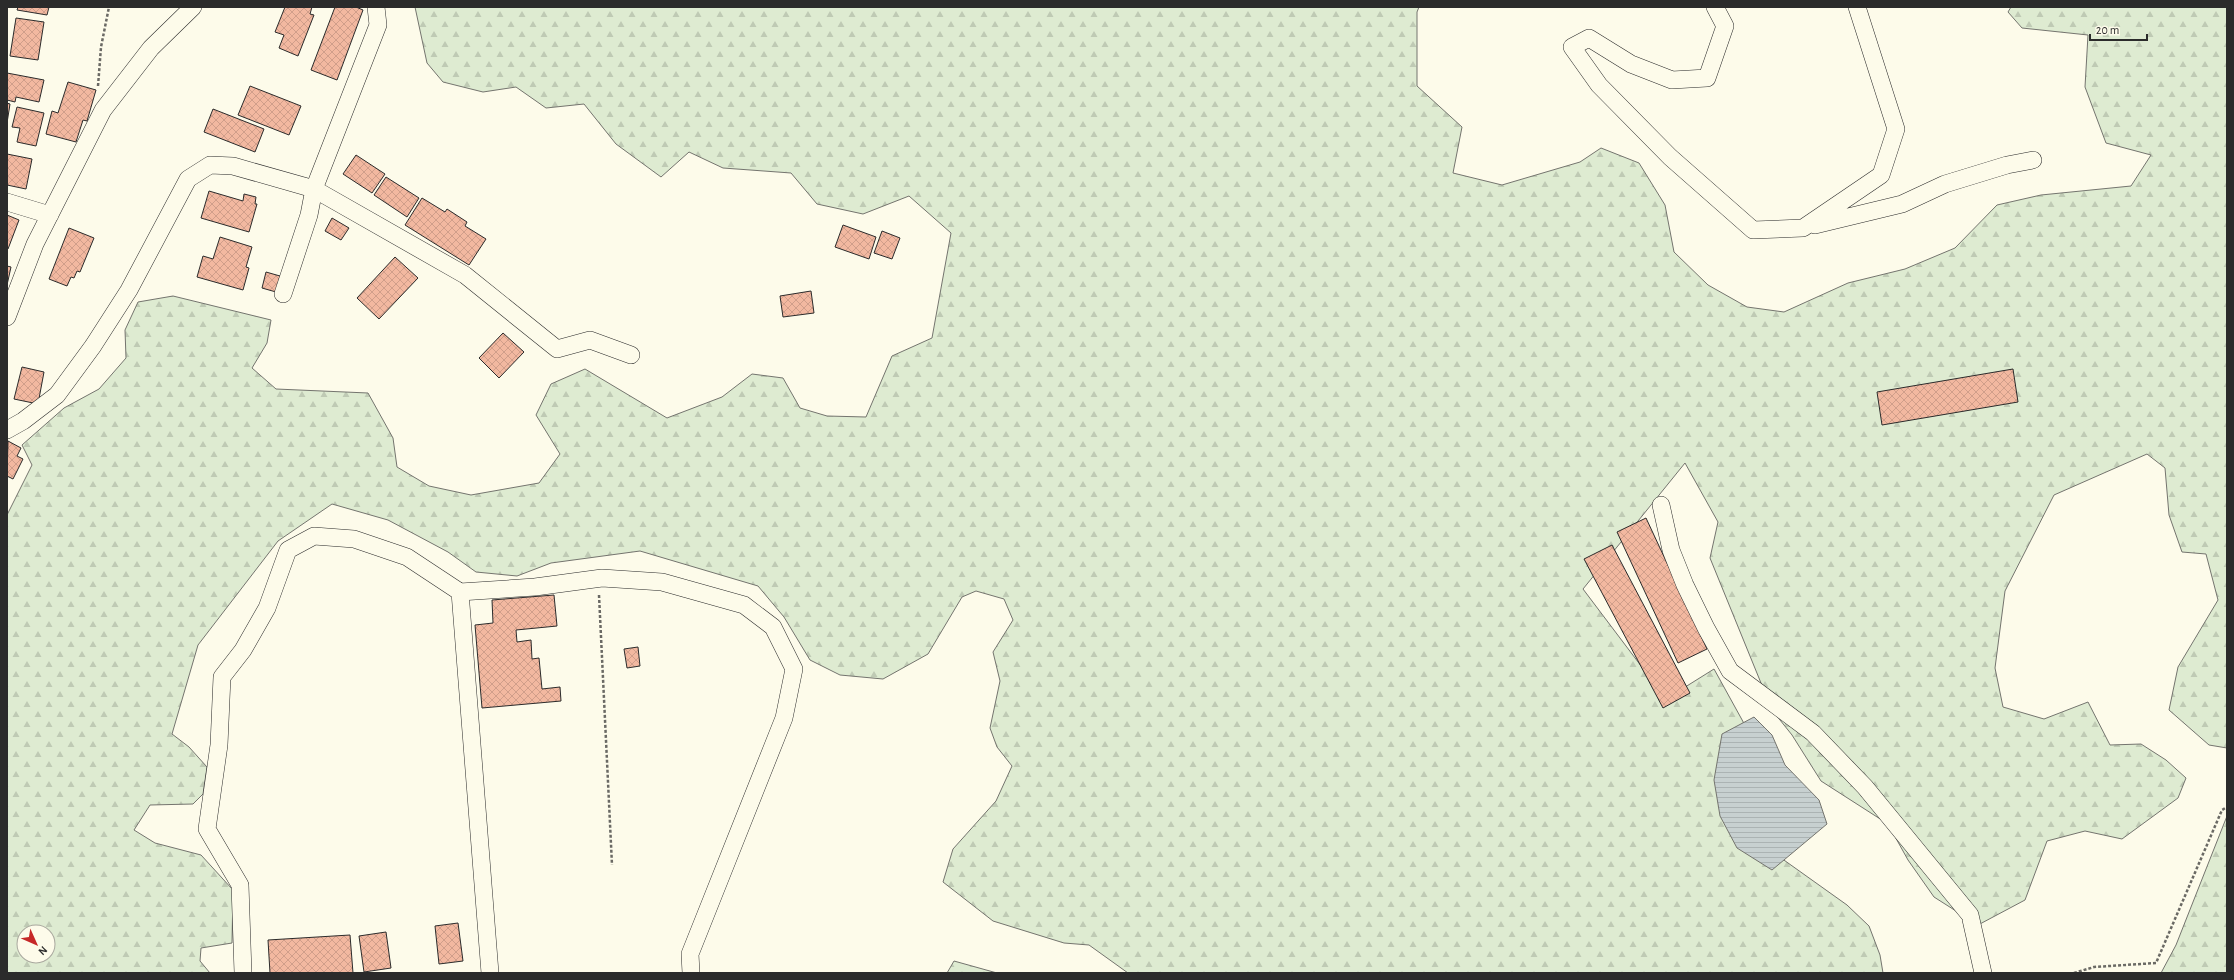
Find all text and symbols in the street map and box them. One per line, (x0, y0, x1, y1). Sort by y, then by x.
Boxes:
scale bar (2090, 16, 2147, 42)
text: 20 m (2096, 24, 2119, 36)
north arrow (16, 924, 56, 964)
text: N (36, 944, 49, 957)

